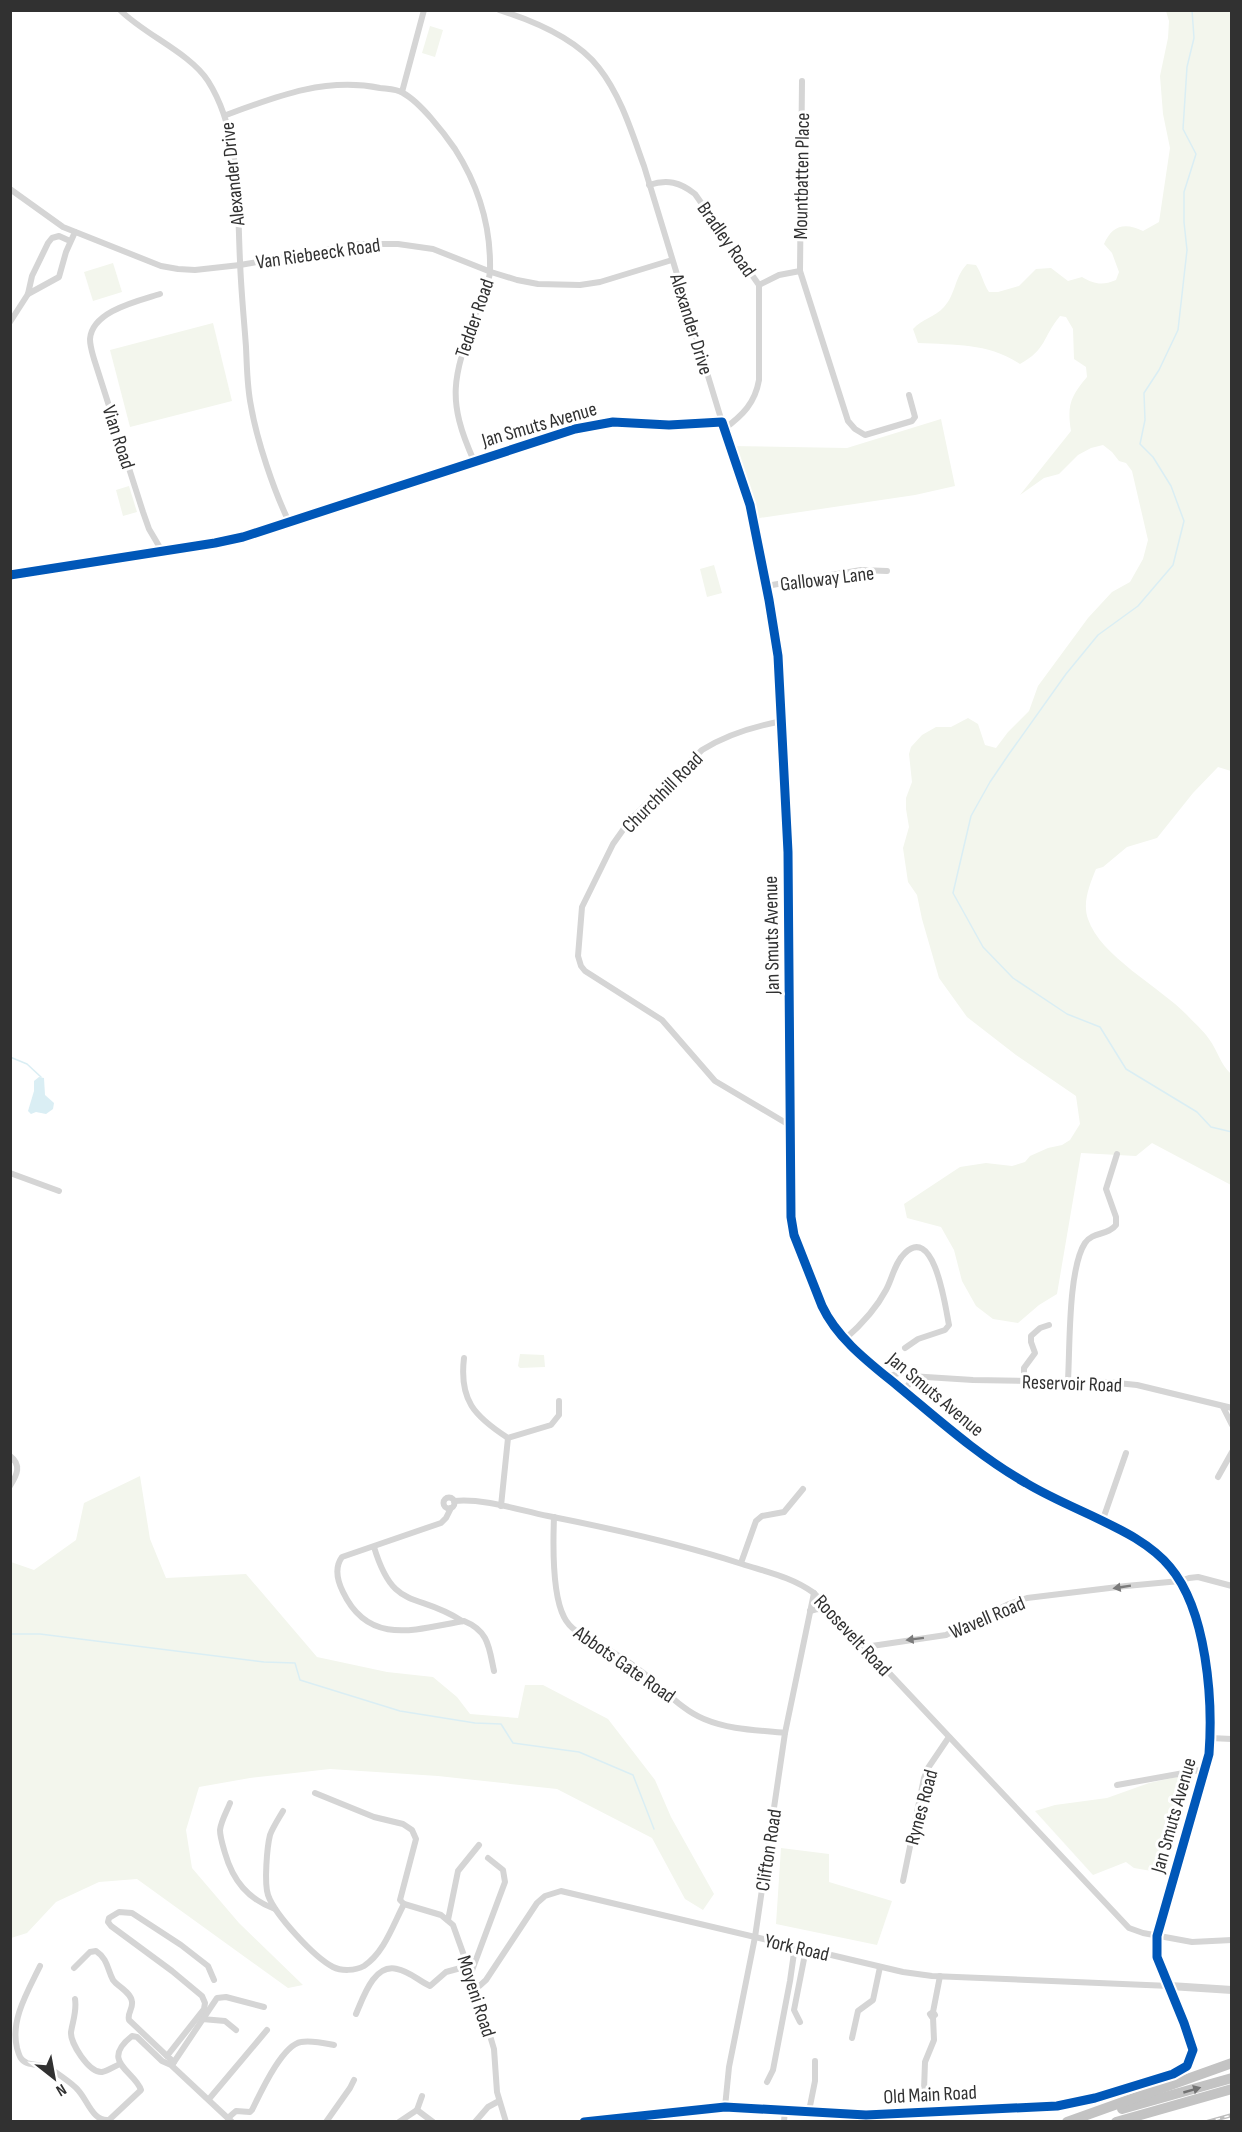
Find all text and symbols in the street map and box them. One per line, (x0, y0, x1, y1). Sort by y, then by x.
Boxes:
street label: Mountbatten Place (789, 112, 815, 240)
street label: Alexander Drive (216, 121, 250, 228)
street label: Bradley Road (692, 197, 761, 282)
street label: Van Riebeeck Road (254, 233, 382, 275)
street label: Alexander Drive (664, 270, 718, 378)
street label: Tedder Road (450, 276, 500, 361)
street label: Jan Smuts Avenue (478, 397, 600, 453)
street label: Vian Road (97, 402, 140, 472)
street label: Galloway Lane (779, 561, 875, 597)
street label: Churchhill Road (617, 747, 708, 838)
street label: Jan Smuts Avenue (759, 876, 785, 995)
street label: Jan Smuts Avenue (881, 1347, 988, 1442)
street label: Reservoir Road (1022, 1370, 1122, 1398)
one-way arrow (1113, 1582, 1132, 1591)
street label: Roosevelt Road (808, 1590, 896, 1681)
street label: Wavell Road (946, 1591, 1029, 1645)
street label: Abbots Gate Road (568, 1621, 680, 1709)
one-way arrow (906, 1635, 925, 1644)
street label: Jan Smuts Avenue (1146, 1755, 1202, 1877)
street label: Rynes Road (900, 1767, 944, 1848)
street label: Clifton Road (751, 1807, 787, 1893)
street label: York Road (762, 1929, 831, 1967)
street label: Moyeni Road (452, 1952, 501, 2040)
north arrow (24, 2048, 84, 2108)
text: N (52, 2079, 70, 2100)
street label: Old Main Road (883, 2081, 977, 2109)
one-way arrow (1183, 2084, 1202, 2094)

